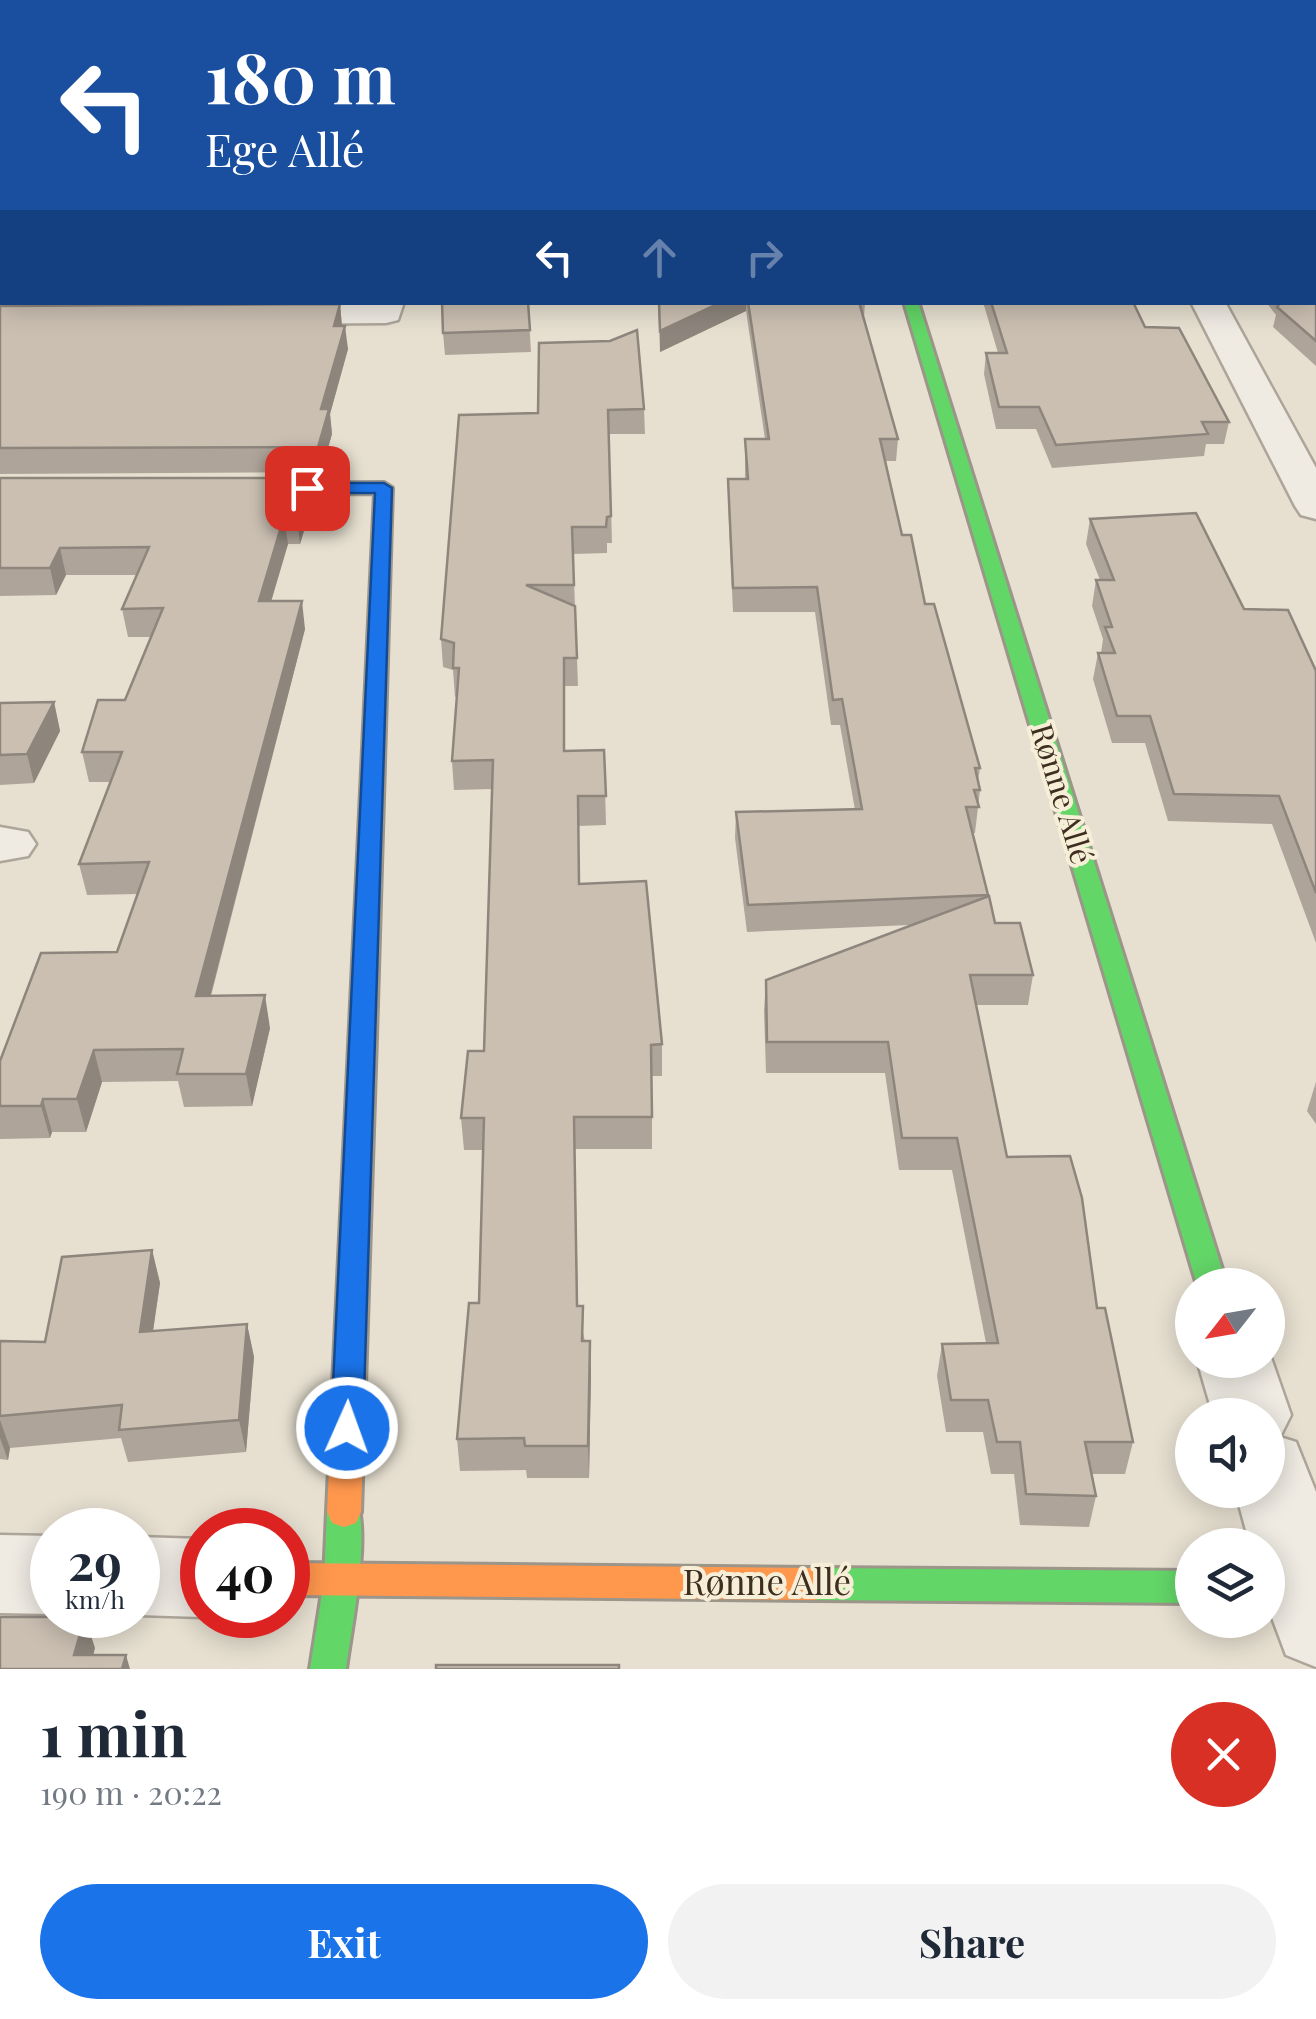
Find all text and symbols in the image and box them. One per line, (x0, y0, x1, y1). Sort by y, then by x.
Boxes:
text: 180 m (205, 28, 396, 122)
icon: left (40, 40, 170, 170)
text: Ege Allé (205, 118, 365, 178)
icon: left (527, 230, 582, 285)
icon: ahead (632, 230, 687, 285)
icon: right (737, 230, 792, 285)
pin (265, 446, 350, 531)
icon: arrive (280, 461, 335, 516)
street label: Rønne Allé (1023, 719, 1103, 868)
north arrow (1175, 1268, 1285, 1378)
map controls (1175, 1268, 1285, 1638)
position arrow (295, 1376, 399, 1480)
button: sound (1175, 1398, 1285, 1508)
speed limit sign: 40 (180, 1508, 310, 1638)
text: 29 (68, 1527, 122, 1594)
button: layers (1175, 1528, 1285, 1638)
street label: Rønne Allé (683, 1557, 851, 1604)
text: km/h (65, 1582, 125, 1615)
text: 1 min (40, 1692, 187, 1772)
button: close (1171, 1702, 1276, 1807)
text: 190 m · 20:22 (40, 1770, 222, 1813)
button: Exit (40, 1884, 648, 1999)
button: Share (668, 1884, 1276, 1999)

